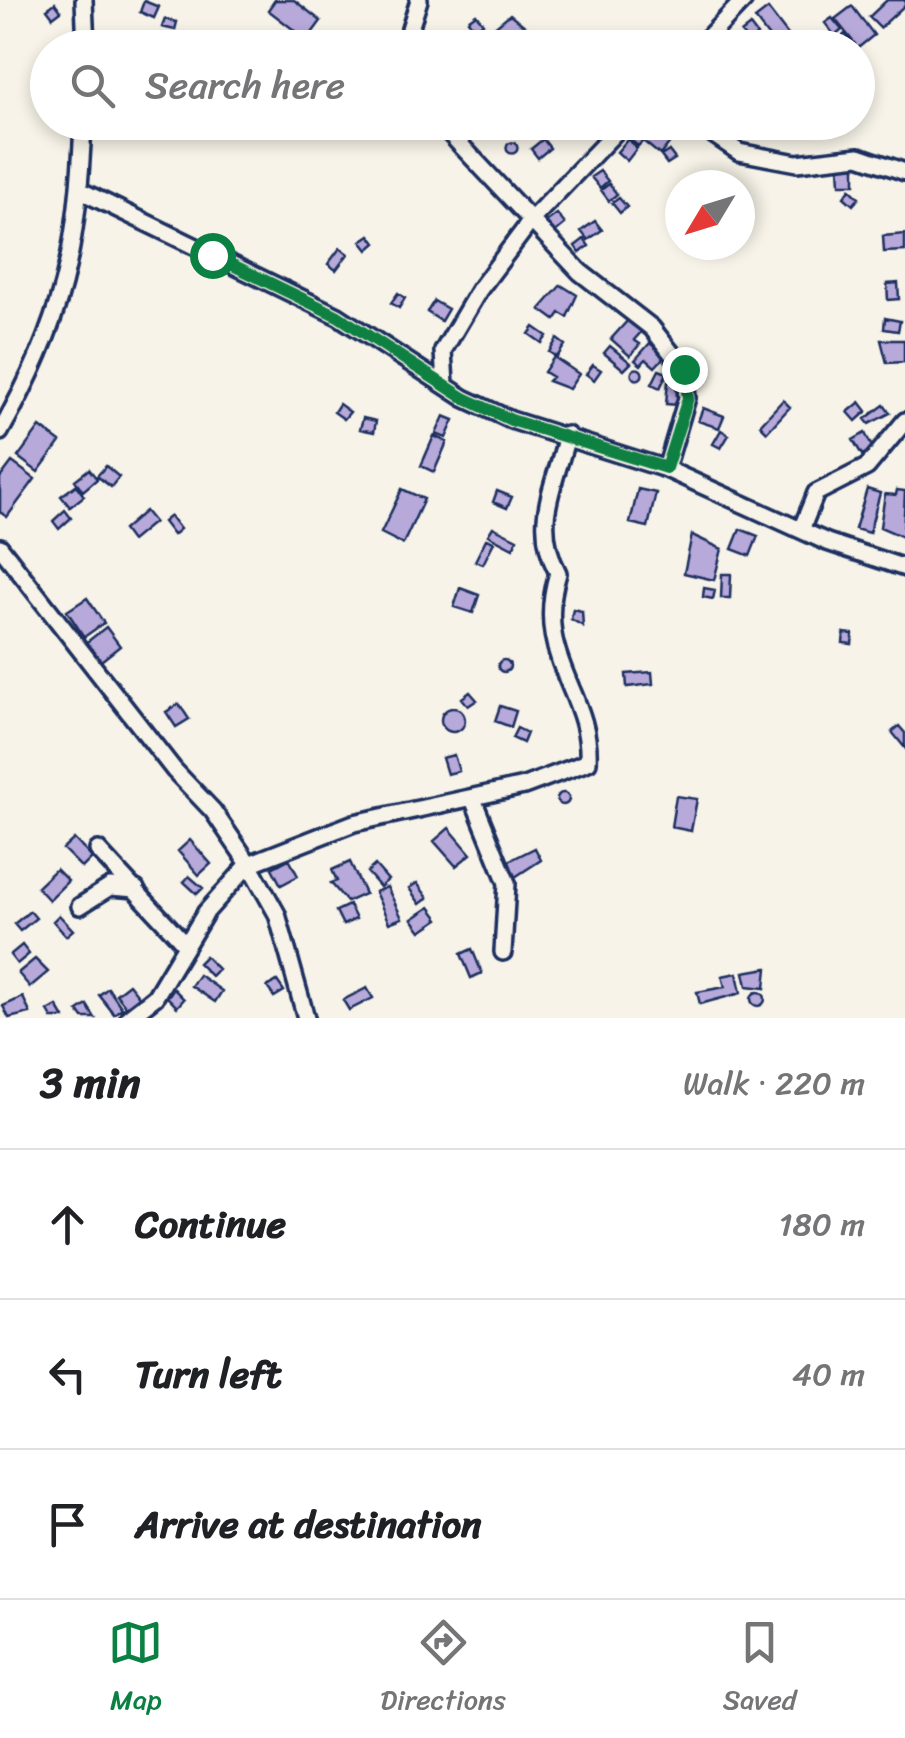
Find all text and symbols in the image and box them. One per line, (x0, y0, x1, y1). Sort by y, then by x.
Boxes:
search box (30, 30, 875, 140)
text: Search here (145, 52, 345, 119)
icon: search (65, 58, 120, 113)
north arrow (665, 170, 755, 260)
route start (190, 233, 236, 279)
route end (662, 347, 708, 393)
text: 3 min (40, 1046, 140, 1120)
text: Walk · 220 m (683, 1055, 865, 1112)
text: Continue (135, 1191, 286, 1258)
text: 180 m (779, 1196, 865, 1253)
icon: ahead (40, 1197, 95, 1252)
text: Turn left (135, 1341, 281, 1408)
text: 40 m (792, 1346, 865, 1403)
icon: left (40, 1347, 95, 1402)
text: Arrive at destination (135, 1491, 482, 1558)
icon: arrive (40, 1497, 95, 1552)
tab: Map (108, 1615, 163, 1724)
tab: Directions (380, 1615, 506, 1724)
tab: Saved (723, 1615, 797, 1724)

